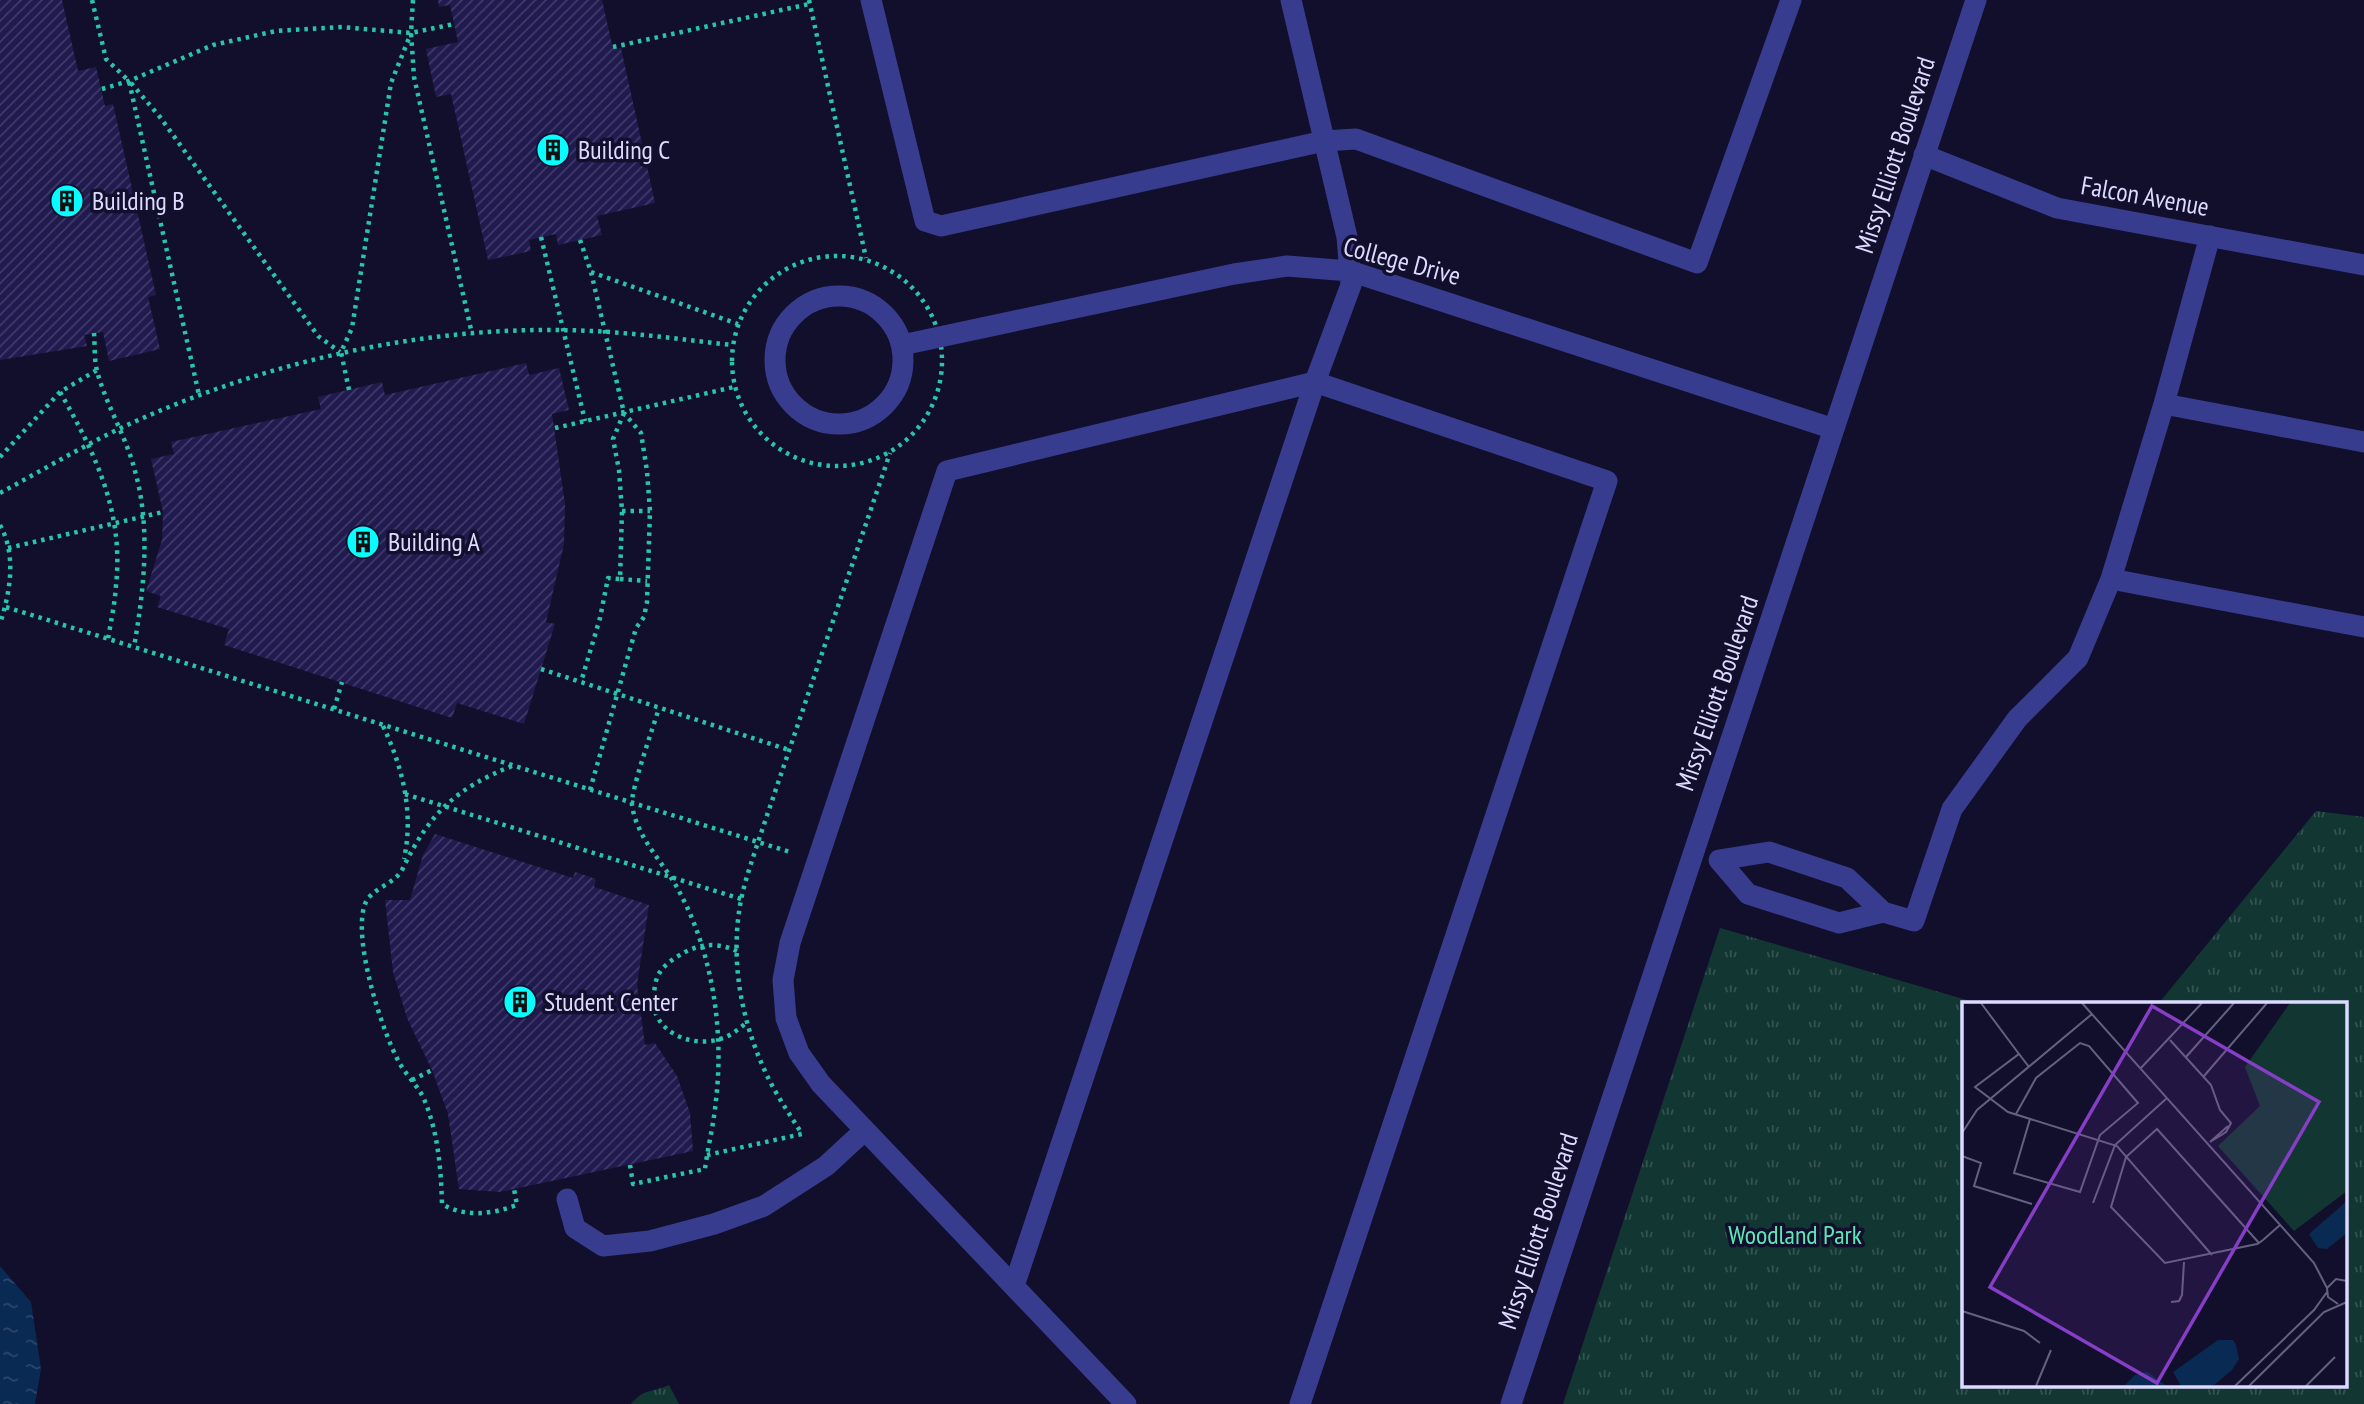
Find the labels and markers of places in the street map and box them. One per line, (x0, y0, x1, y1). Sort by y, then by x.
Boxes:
building icon: Building C (534, 131, 572, 169)
place label: Building C (578, 133, 670, 166)
building icon: Building B (48, 182, 86, 220)
place label: Building B (92, 184, 185, 217)
building icon: Building A (344, 523, 382, 561)
place label: Building A (388, 525, 481, 558)
building icon: Student Center (501, 983, 539, 1021)
place label: Student Center (544, 985, 678, 1018)

